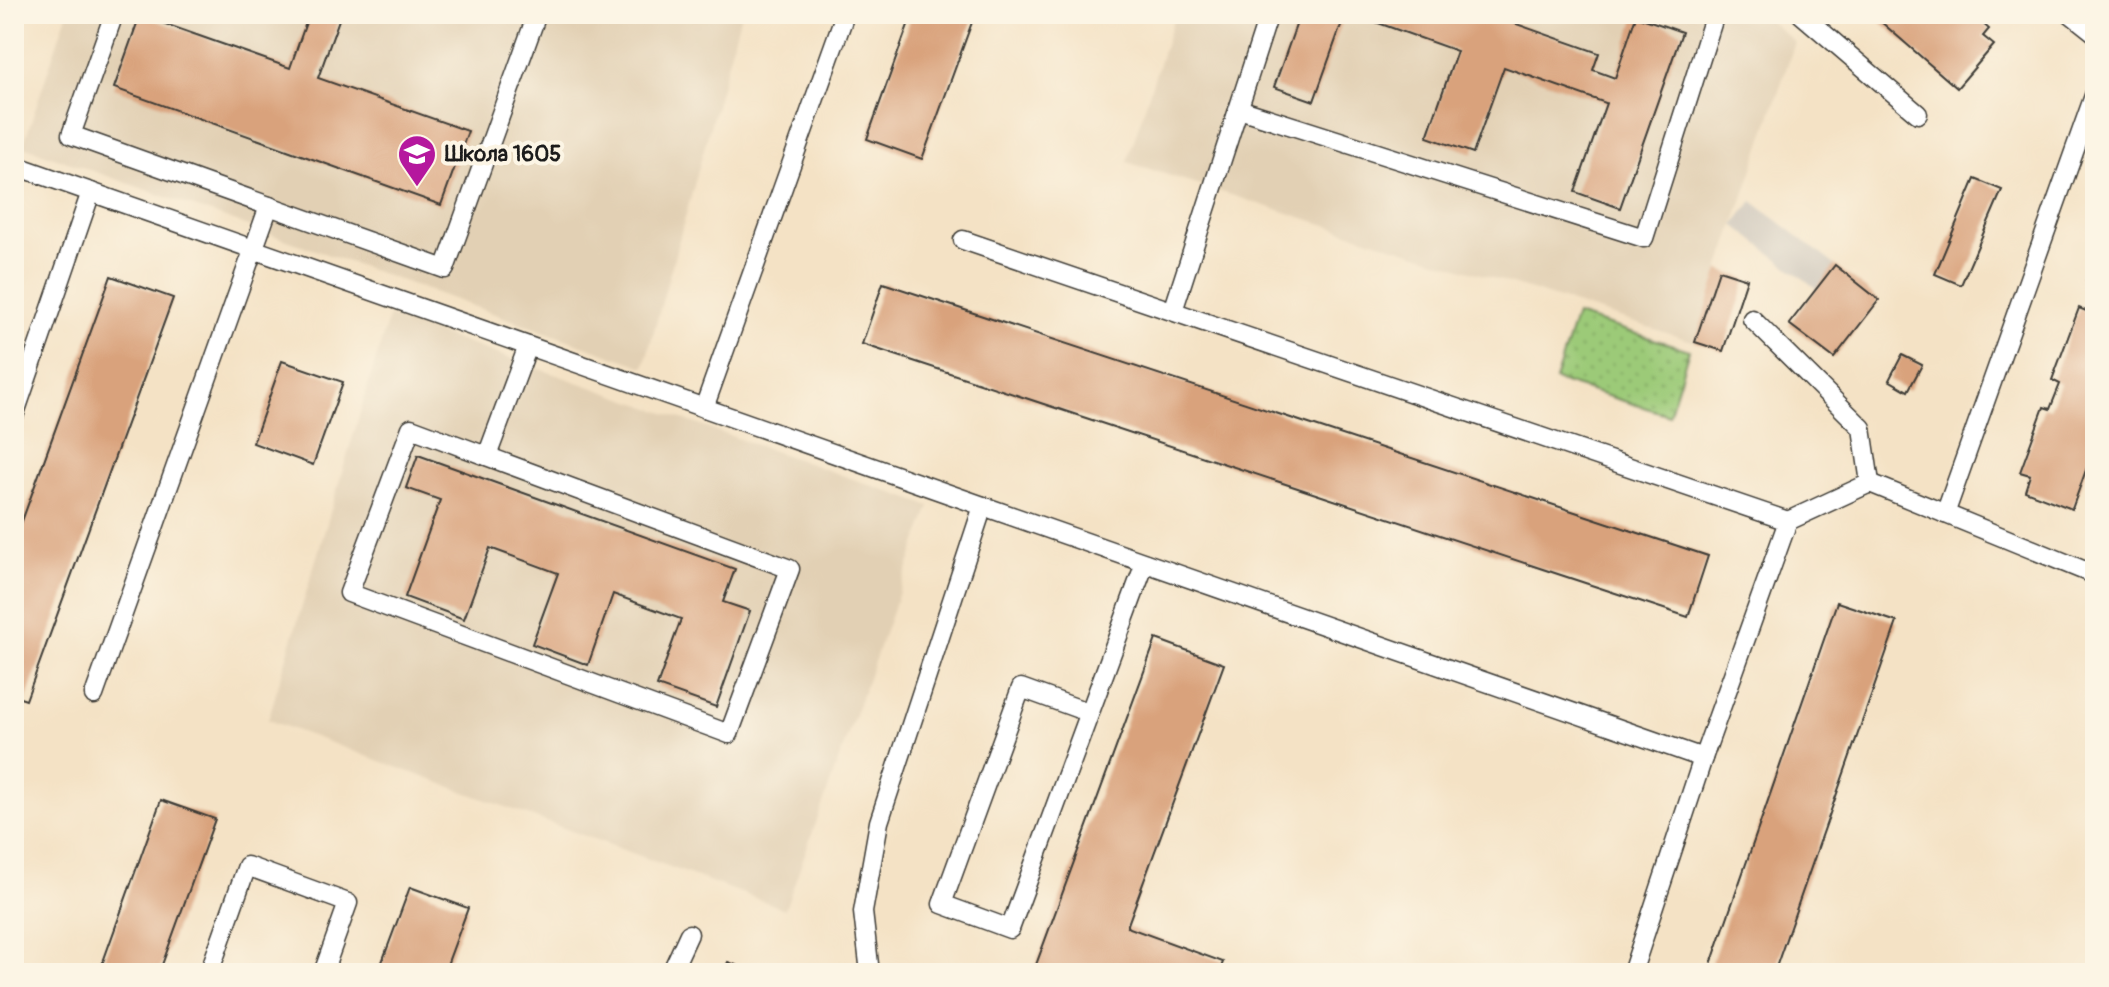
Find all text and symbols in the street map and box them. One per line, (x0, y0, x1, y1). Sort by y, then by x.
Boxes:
school or university icon: Школа 1605 (396, 133, 438, 188)
place label: Школа 1605 (444, 140, 561, 168)

